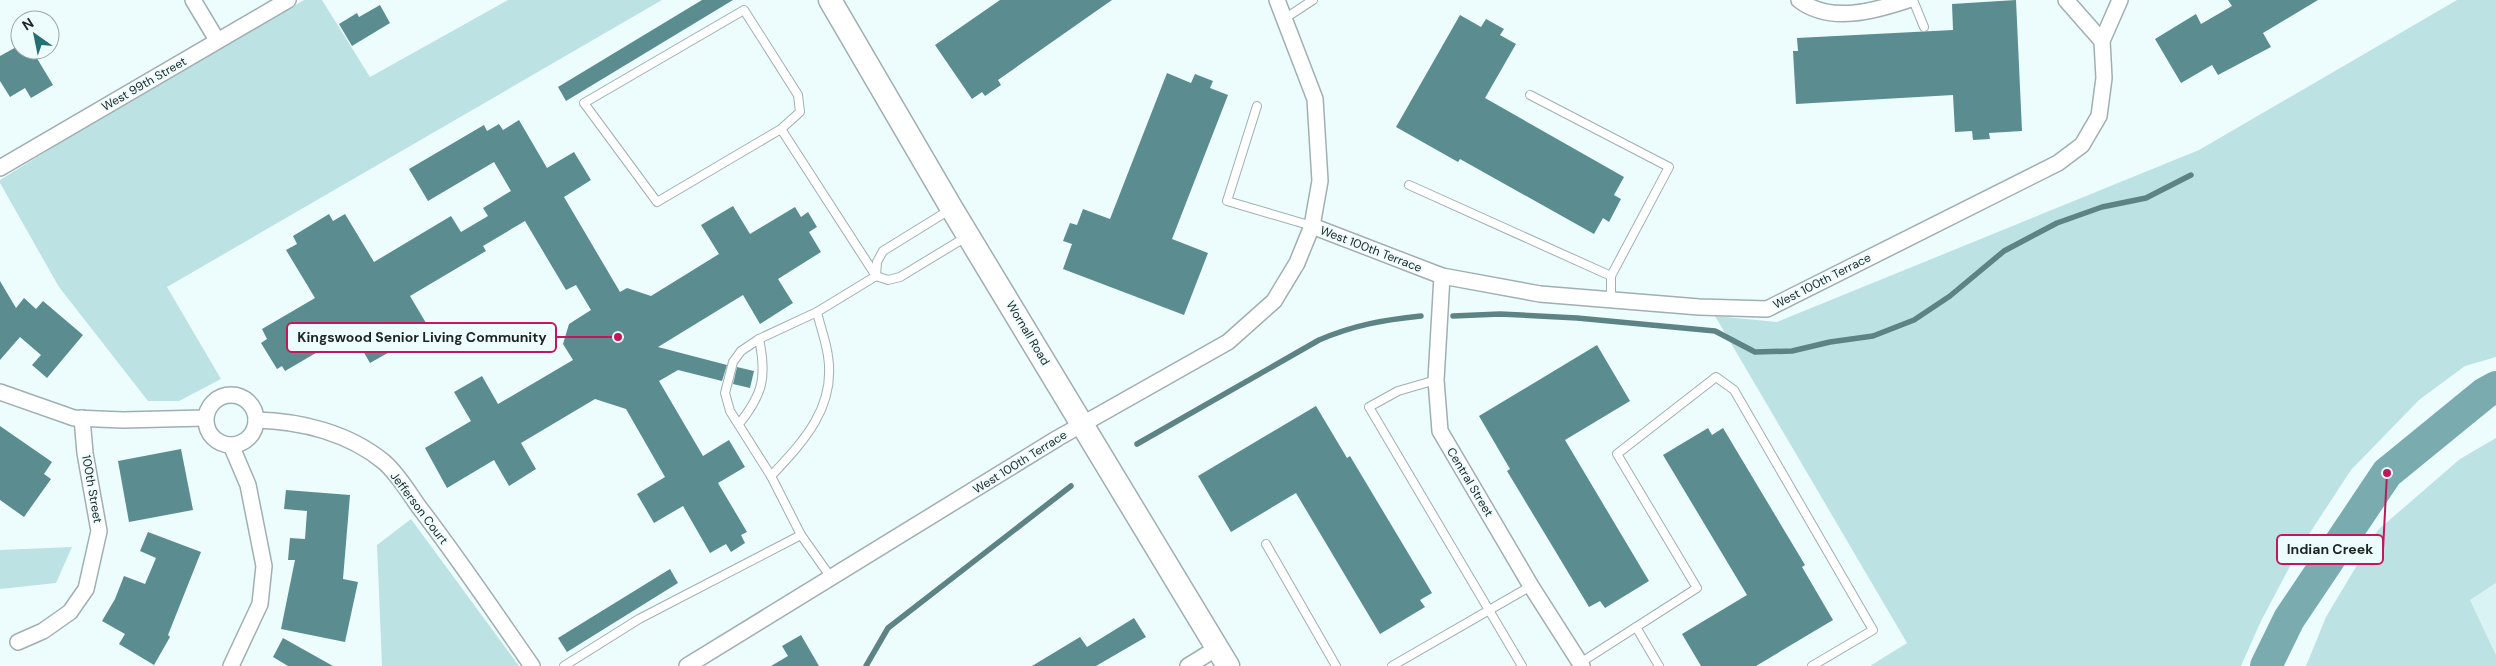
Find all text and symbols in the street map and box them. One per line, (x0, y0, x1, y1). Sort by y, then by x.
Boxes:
north arrow (10, 10, 60, 60)
text: N (19, 14, 37, 34)
street label: West 99th Street (99, 53, 190, 115)
street label: West 100th Terrace (1318, 222, 1424, 276)
street label: West 100th Terrace (1770, 249, 1874, 313)
street label: Wornall Road (1002, 298, 1054, 368)
callout: Kingswood Senior Living Community (287, 323, 556, 352)
text: Kingswood Senior Living Community (297, 328, 547, 346)
street label: West 100th Terrace (970, 427, 1070, 497)
street label: Central Street (1443, 445, 1497, 520)
street label: 100th Street (78, 454, 106, 525)
street label: Jefferson Court (386, 468, 452, 548)
callout: Indian Creek (2277, 535, 2383, 564)
text: Indian Creek (2287, 540, 2373, 558)

